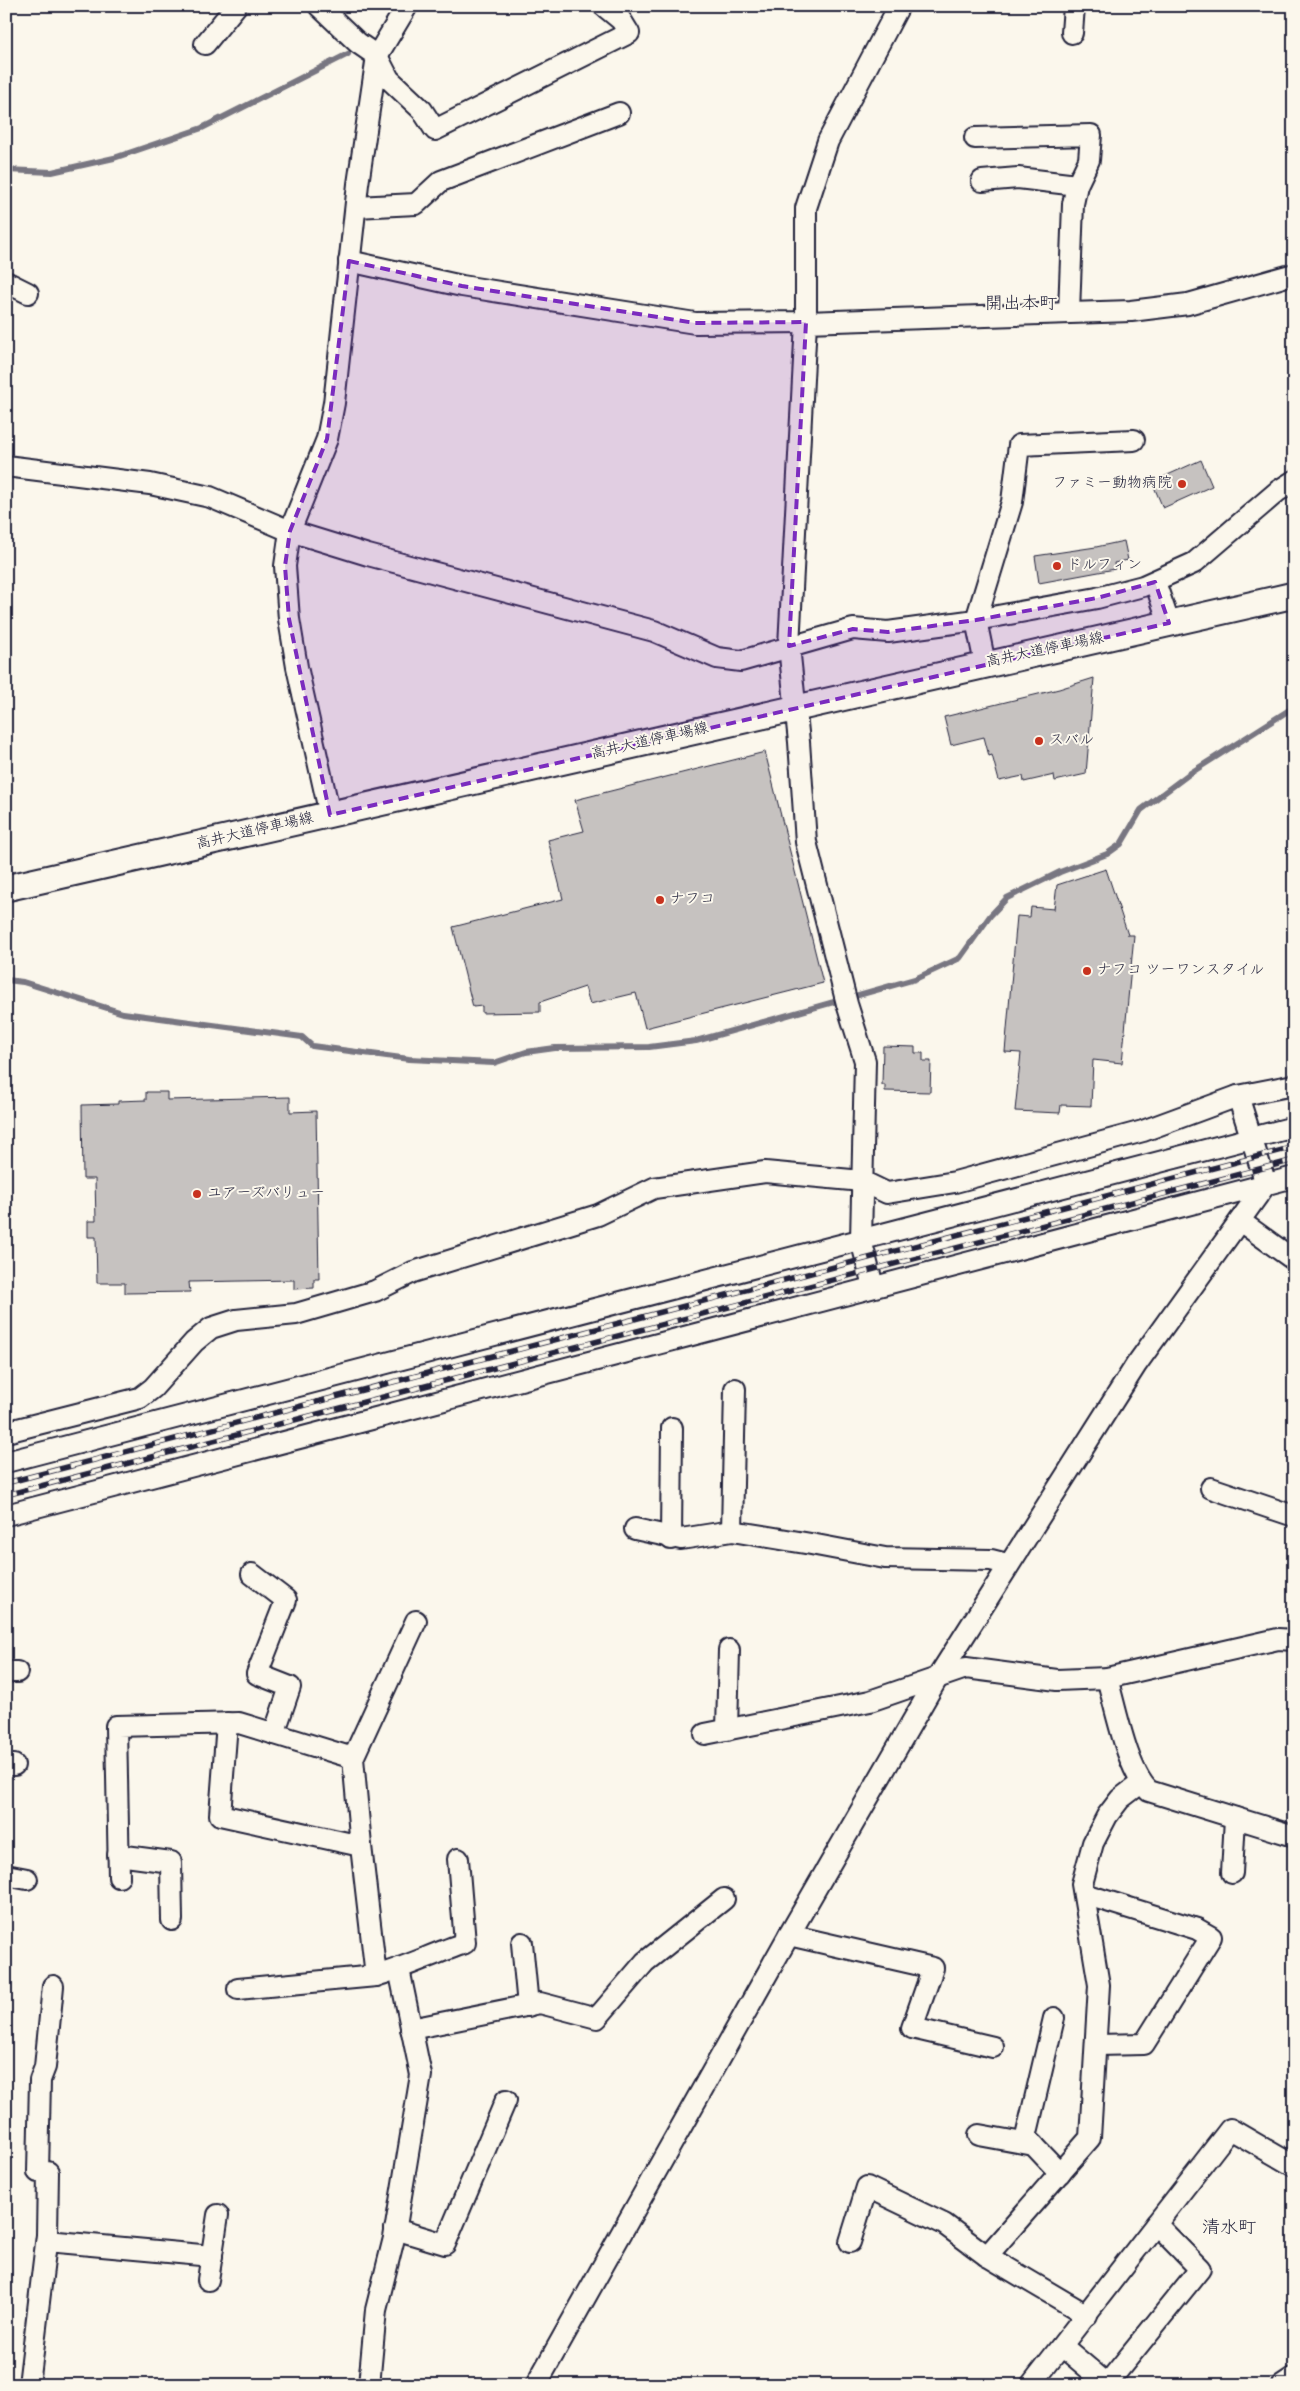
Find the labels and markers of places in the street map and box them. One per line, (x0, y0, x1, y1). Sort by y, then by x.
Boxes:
place label: ファミー動物病院 (1052, 474, 1172, 493)
marker: ファミー動物病院 (1176, 478, 1188, 490)
place label: ドルフィン (1067, 557, 1142, 575)
marker: ドルフィン (1051, 560, 1063, 572)
place label: スバル (1049, 732, 1094, 750)
marker: スバル (1033, 735, 1045, 747)
place label: ナフコ (670, 891, 715, 909)
marker: ナフコ (654, 894, 666, 906)
place label: ナフコ ツーワンスタイル (1097, 962, 1264, 980)
marker: ナフコ ツーワンスタイル (1081, 965, 1093, 977)
place label: ユアーズバリュー (207, 1185, 325, 1203)
marker: ユアーズバリュー (191, 1188, 203, 1200)

